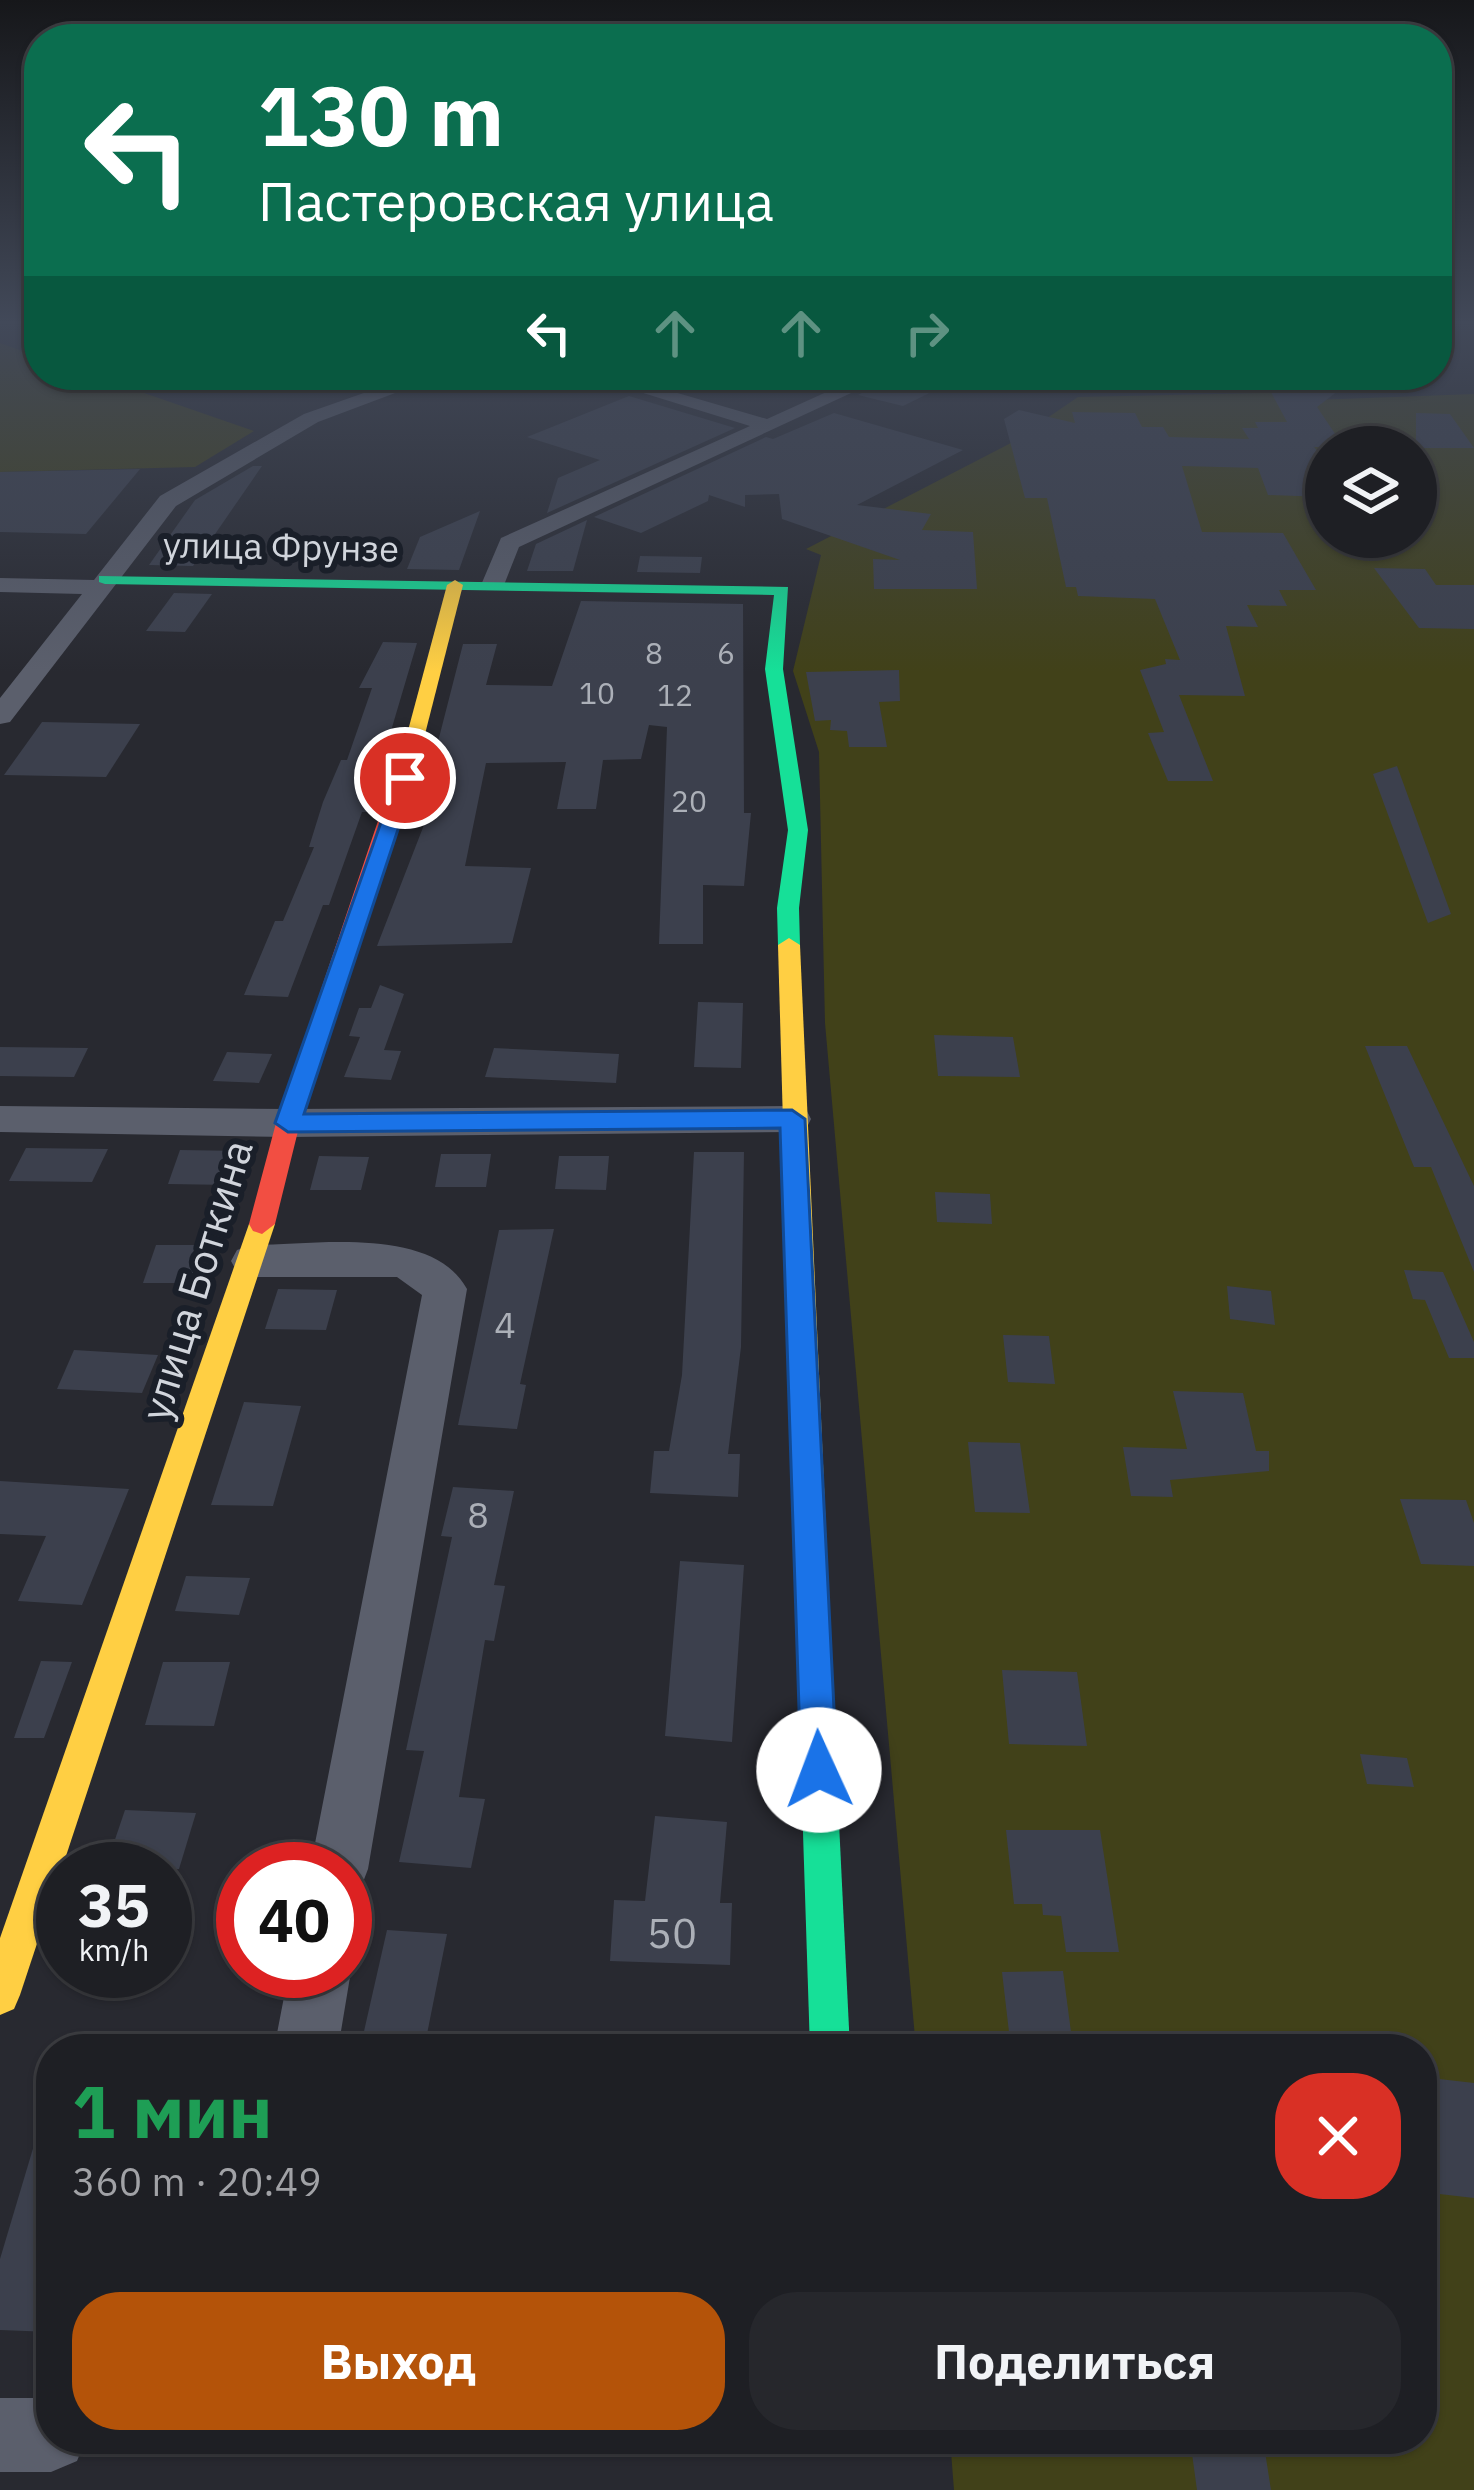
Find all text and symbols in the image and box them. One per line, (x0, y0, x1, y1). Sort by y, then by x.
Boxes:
text: 130 m (258, 60, 504, 169)
icon: left (60, 72, 216, 228)
text: Пастеровская улица (258, 166, 774, 236)
icon: left (516, 300, 582, 366)
icon: ahead (642, 300, 708, 366)
icon: ahead (768, 300, 834, 366)
icon: right (894, 300, 960, 366)
map controls (1305, 426, 1437, 558)
button: layers (1305, 426, 1437, 558)
street label: улица Фрунзе (162, 520, 400, 572)
house number: 8 (645, 633, 663, 672)
house number: 6 (717, 633, 735, 672)
house number: 10 (579, 673, 615, 712)
house number: 12 (657, 675, 693, 714)
pin (354, 727, 456, 829)
icon: arrive (372, 745, 438, 811)
house number: 20 (671, 781, 707, 820)
street label: улица Боткина (127, 1133, 265, 1427)
house number: 4 (494, 1301, 516, 1348)
house number: 8 (467, 1491, 489, 1538)
position arrow (756, 1707, 882, 1833)
speed limit sign: 40 (216, 1842, 372, 1998)
text: 35 (78, 1865, 150, 1944)
house number: 50 (647, 1905, 697, 1960)
text: km/h (79, 1930, 149, 1969)
text: 1 мин (72, 2064, 273, 2158)
button: close (1275, 2073, 1401, 2199)
text: 360 m · 20:49 (72, 2156, 322, 2207)
button: Выход (72, 2292, 725, 2430)
button: Поделиться (749, 2292, 1401, 2430)

